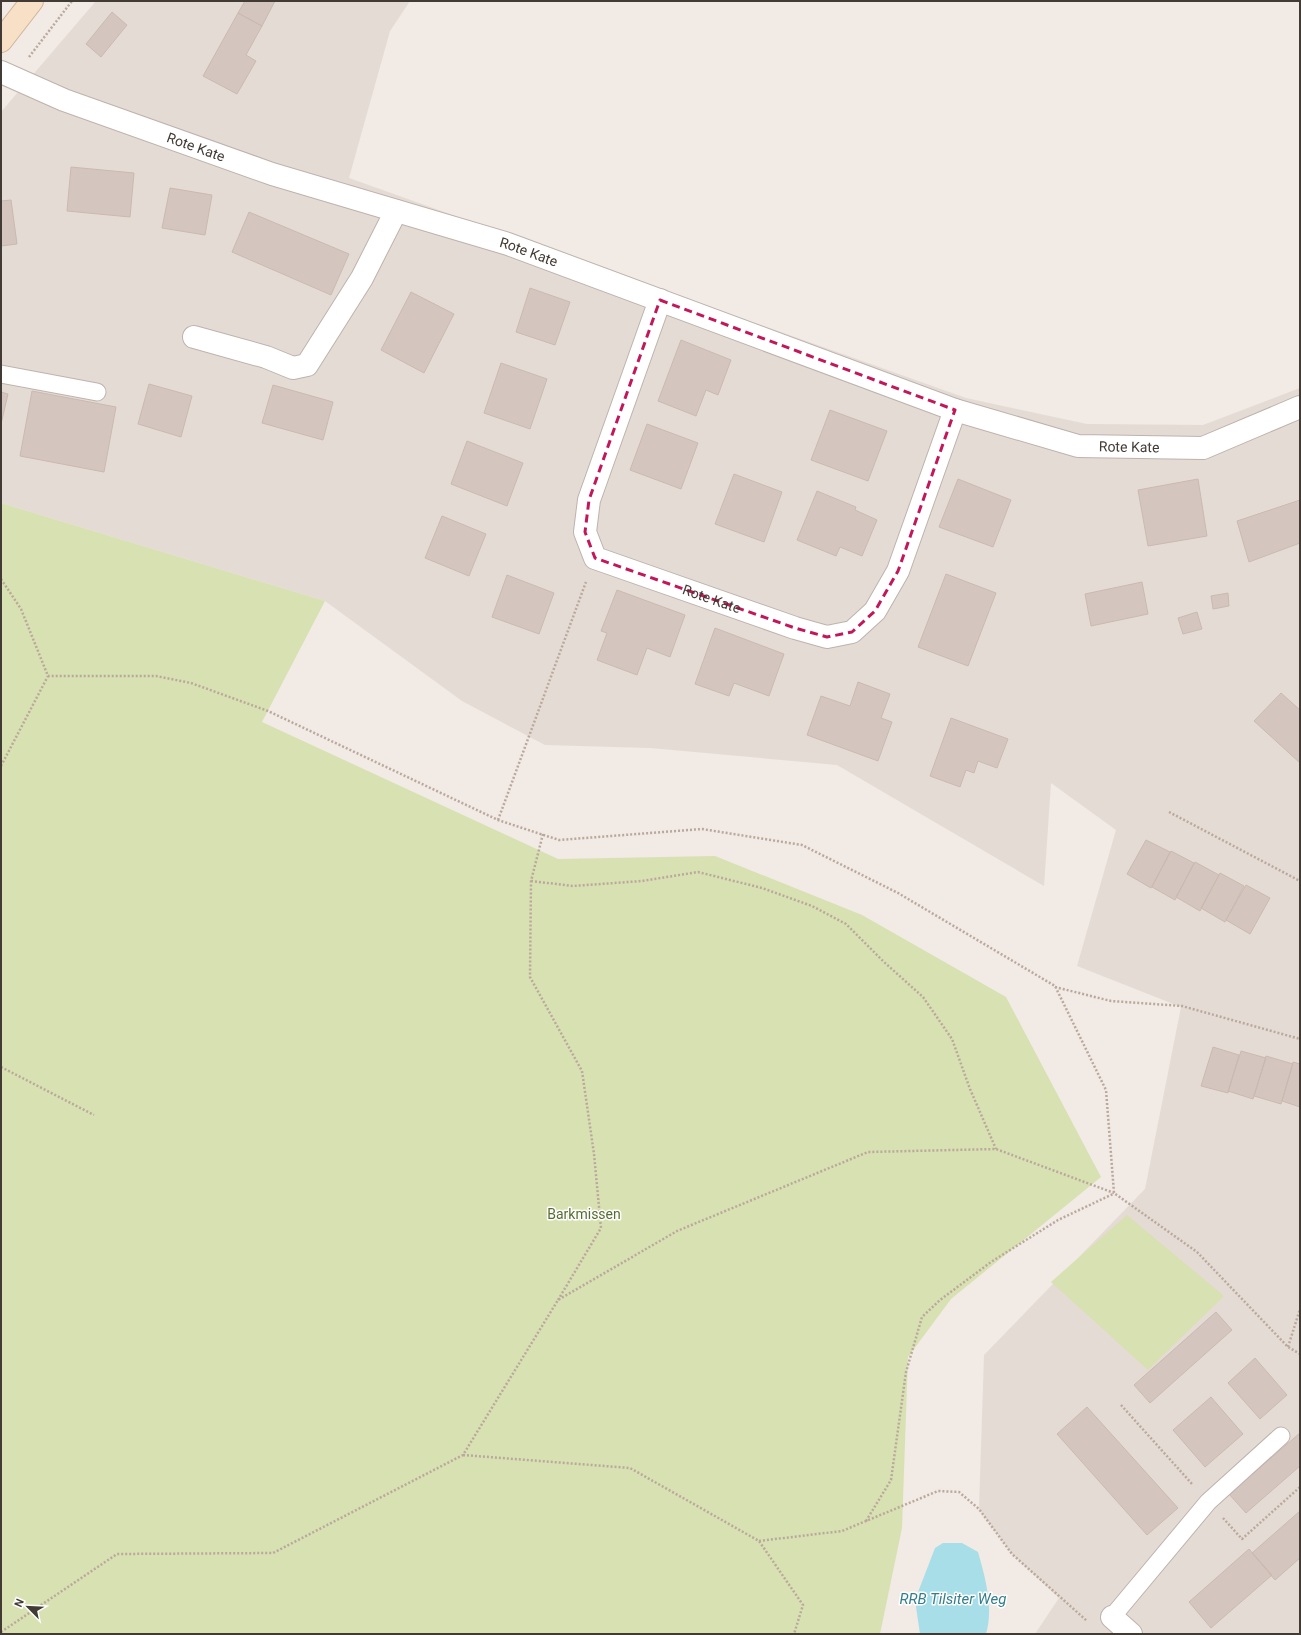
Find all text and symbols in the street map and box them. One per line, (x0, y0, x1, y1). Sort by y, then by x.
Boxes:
street label: Rote Kate (165, 129, 227, 165)
street label: Rote Kate (498, 234, 560, 270)
street label: Rote Kate (1099, 438, 1160, 455)
street label: Rote Kate (680, 581, 743, 616)
park label: Barkmissen (547, 1206, 621, 1222)
north arrow (8, 1587, 48, 1627)
water label: RRB Tilsiter Weg (900, 1590, 1006, 1608)
text: N (12, 1597, 27, 1609)

